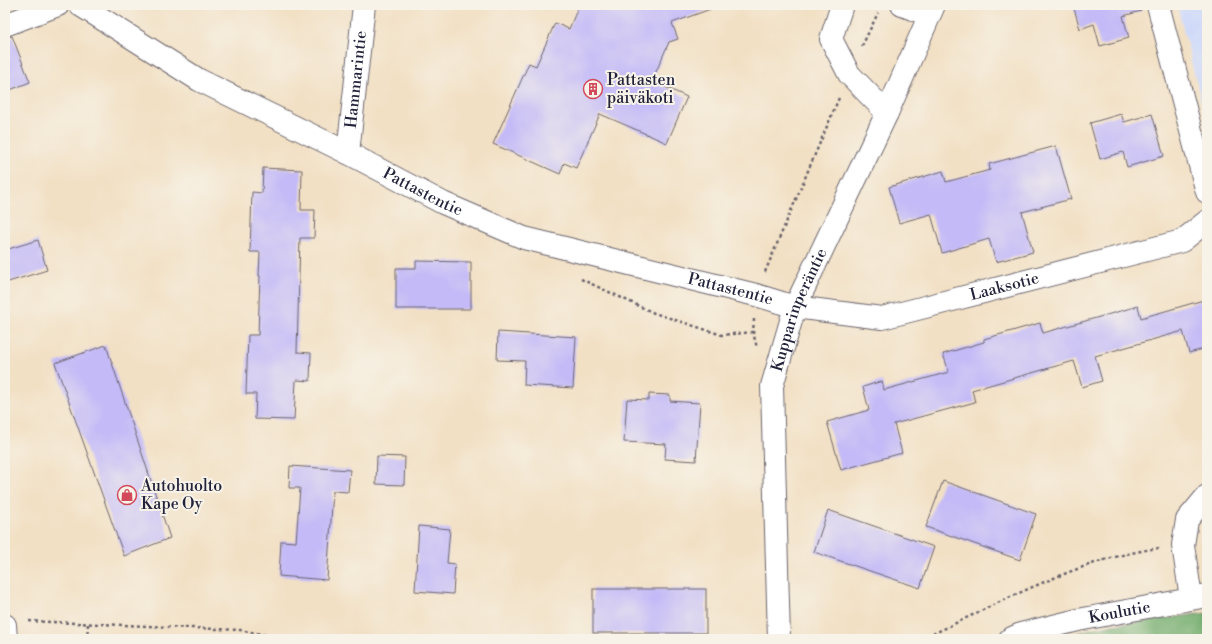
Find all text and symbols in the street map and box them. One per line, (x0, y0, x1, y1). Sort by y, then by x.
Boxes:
street label: Hammarintie (341, 30, 371, 129)
place label: Pattasten päiväkoti (607, 70, 676, 108)
building icon: Pattasten päiväkoti (582, 78, 604, 100)
street label: Pattastentie (379, 163, 466, 220)
street label: Kupparinperäntie (767, 245, 831, 374)
street label: Laaksotie (968, 268, 1041, 305)
street label: Pattastentie (686, 269, 776, 310)
place label: Autohuolto Kape Oy (140, 476, 222, 514)
shop icon: Autohuolto Kape Oy (116, 484, 138, 506)
street label: Koulutie (1087, 597, 1152, 628)

